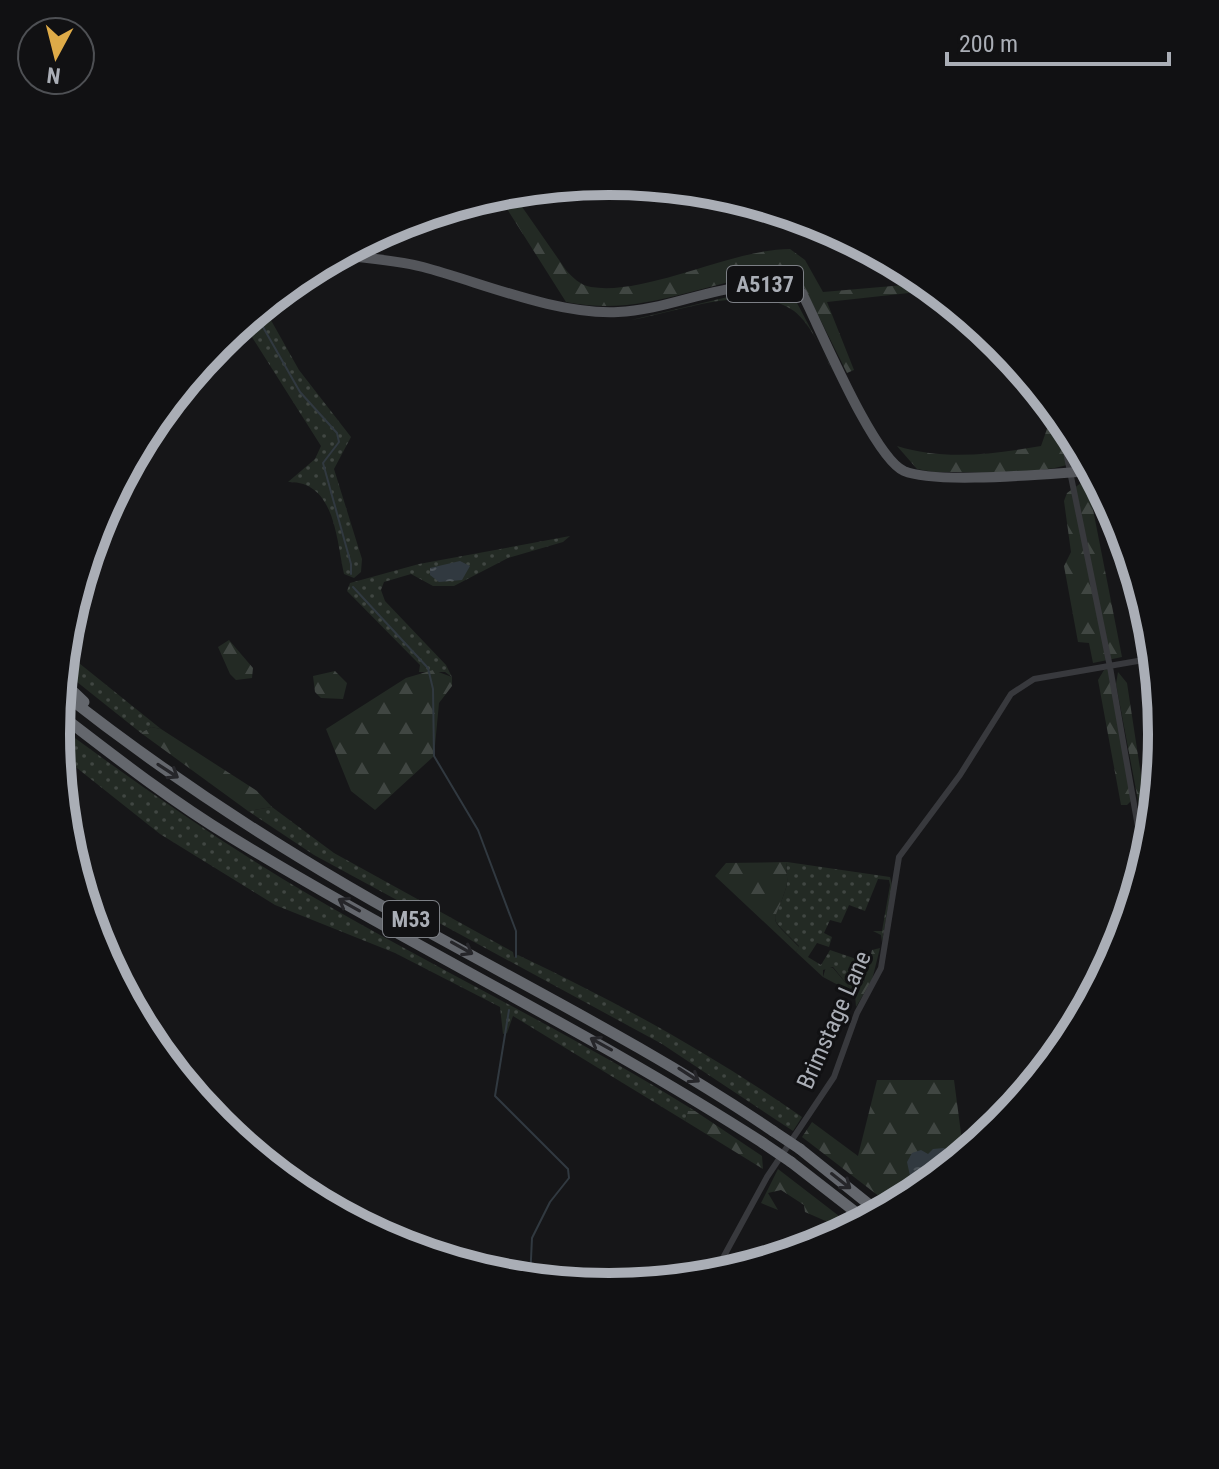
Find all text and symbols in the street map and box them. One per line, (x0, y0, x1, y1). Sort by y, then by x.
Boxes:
north arrow (16, 16, 96, 96)
scale bar (947, 16, 1169, 66)
text: 200 m (959, 30, 1018, 58)
text: N (45, 62, 62, 89)
road number: A5137 (727, 266, 803, 302)
one-way arrow (156, 762, 178, 779)
one-way arrow (337, 897, 361, 912)
road number: M53 (383, 901, 439, 937)
one-way arrow (450, 941, 474, 956)
street label: Brimstage Lane (791, 947, 877, 1093)
one-way arrow (590, 1035, 613, 1051)
one-way arrow (677, 1068, 700, 1084)
one-way arrow (830, 1173, 851, 1190)

